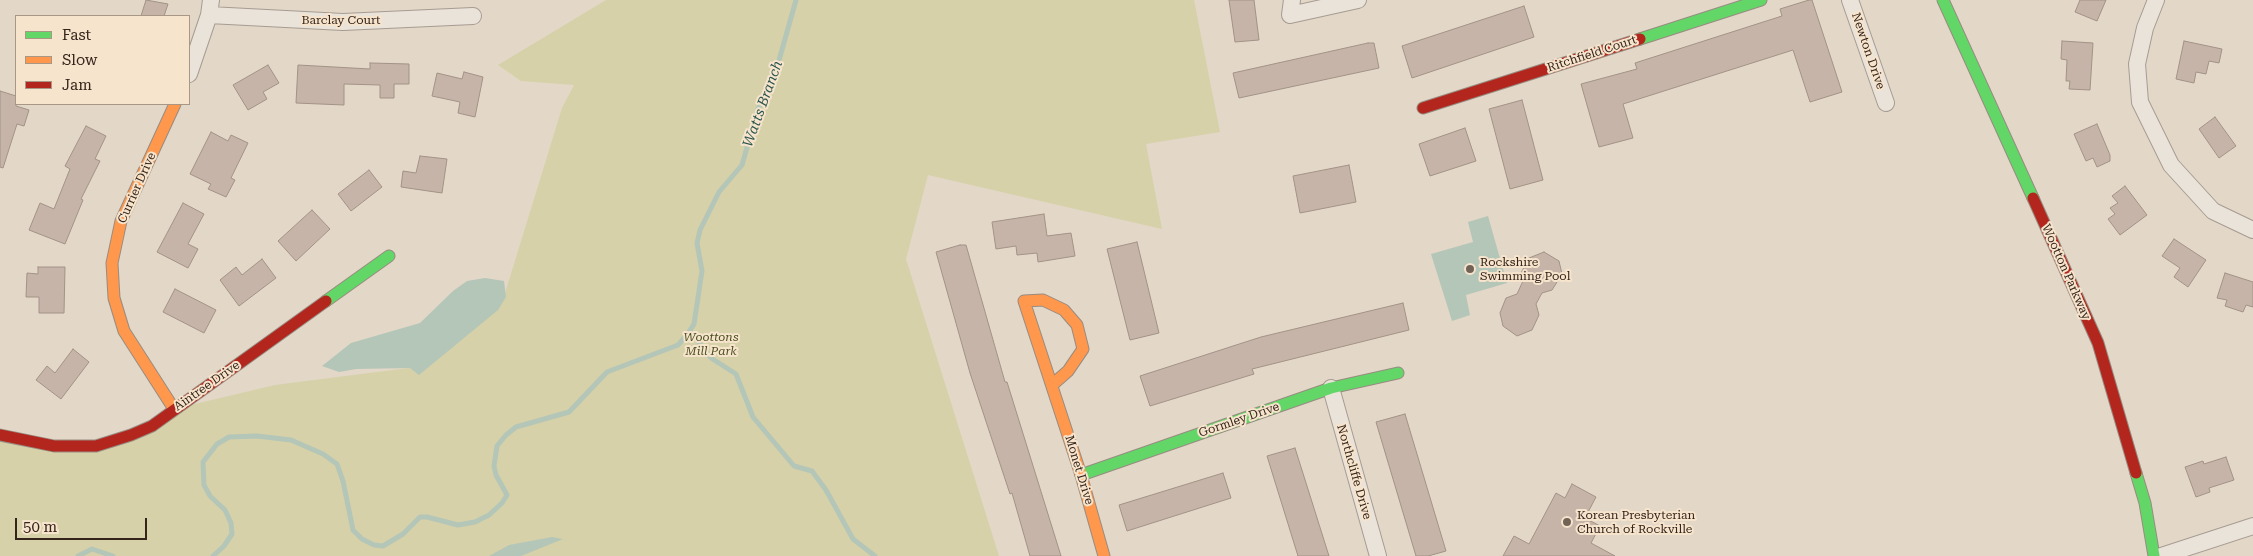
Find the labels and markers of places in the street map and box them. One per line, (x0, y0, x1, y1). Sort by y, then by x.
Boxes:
place label: Rockshire Swimming Pool (1480, 255, 1570, 283)
marker: Rockshire Swimming Pool (1464, 263, 1476, 275)
place label: Korean Presbyterian Church of Rockville (1577, 508, 1695, 536)
marker: Korean Presbyterian Church of Rockville (1561, 516, 1573, 528)

